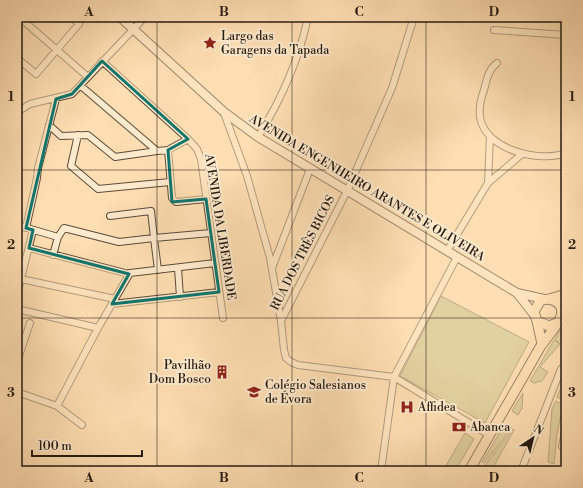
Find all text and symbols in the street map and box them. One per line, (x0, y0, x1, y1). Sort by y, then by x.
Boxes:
text: A (83, 4, 94, 20)
text: B (219, 4, 229, 20)
text: C (354, 4, 364, 20)
text: D (489, 4, 499, 20)
place label: Largo das Garagens da Tapada (221, 29, 330, 58)
place icon: Largo das Garagens da Tapada (202, 35, 218, 51)
text: 1 (8, 89, 15, 105)
text: 1 (569, 89, 576, 105)
street label: AVENIDA ENGENHEIRO ARANTES E OLIVEIRA (246, 111, 488, 265)
street label: AVENIDA DA LIBERDADE (201, 152, 239, 301)
street label: RUA DOS TRÊS BICOS (266, 192, 339, 313)
text: 2 (7, 237, 15, 253)
text: 2 (568, 237, 576, 253)
place label: Pavilhão Dom Bosco (149, 358, 211, 387)
building icon: Pavilhão Dom Bosco (214, 364, 230, 380)
place label: Colégio Salesianos de Évora (265, 378, 366, 407)
school or university icon: Colégio Salesianos de Évora (246, 384, 262, 400)
text: 3 (7, 385, 15, 401)
text: 3 (568, 385, 576, 401)
hospital icon: Affidea (399, 399, 415, 415)
place label: Affidea (417, 400, 457, 415)
north arrow (513, 418, 553, 458)
bank icon: Abanca (451, 419, 467, 435)
place label: Abanca (469, 420, 511, 435)
text: N (531, 422, 546, 439)
scale bar (32, 432, 142, 458)
text: 100 m (38, 439, 72, 454)
text: A (83, 470, 94, 486)
text: B (219, 470, 229, 486)
text: C (354, 470, 364, 486)
text: D (489, 470, 499, 486)

